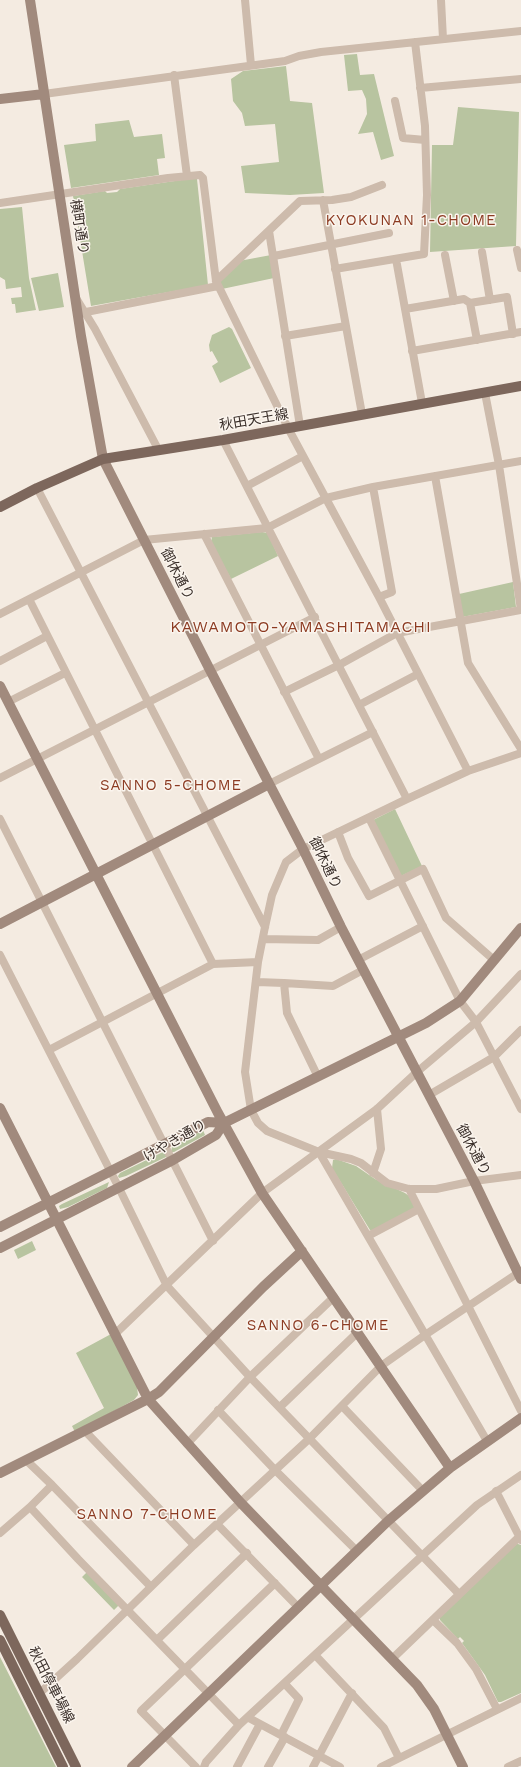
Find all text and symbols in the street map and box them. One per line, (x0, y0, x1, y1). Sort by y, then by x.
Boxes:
street label: 横町通り (66, 198, 92, 256)
district label: KYOKUNAN 1-CHOME (325, 212, 497, 230)
street label: 秋田天王線 (218, 406, 290, 434)
street label: 御休通り (157, 545, 197, 603)
district label: KAWAMOTO-YAMASHITAMACHI (170, 617, 432, 637)
district label: SANNO 5-CHOME (100, 777, 242, 795)
street label: 御休通り (305, 834, 345, 892)
street label: けやき通り (140, 1116, 210, 1166)
street label: 御休通り (452, 1121, 494, 1179)
district label: SANNO 6-CHOME (247, 1317, 389, 1335)
district label: SANNO 7-CHOME (77, 1506, 217, 1524)
street label: 秋田停車場線 (24, 1644, 78, 1726)

